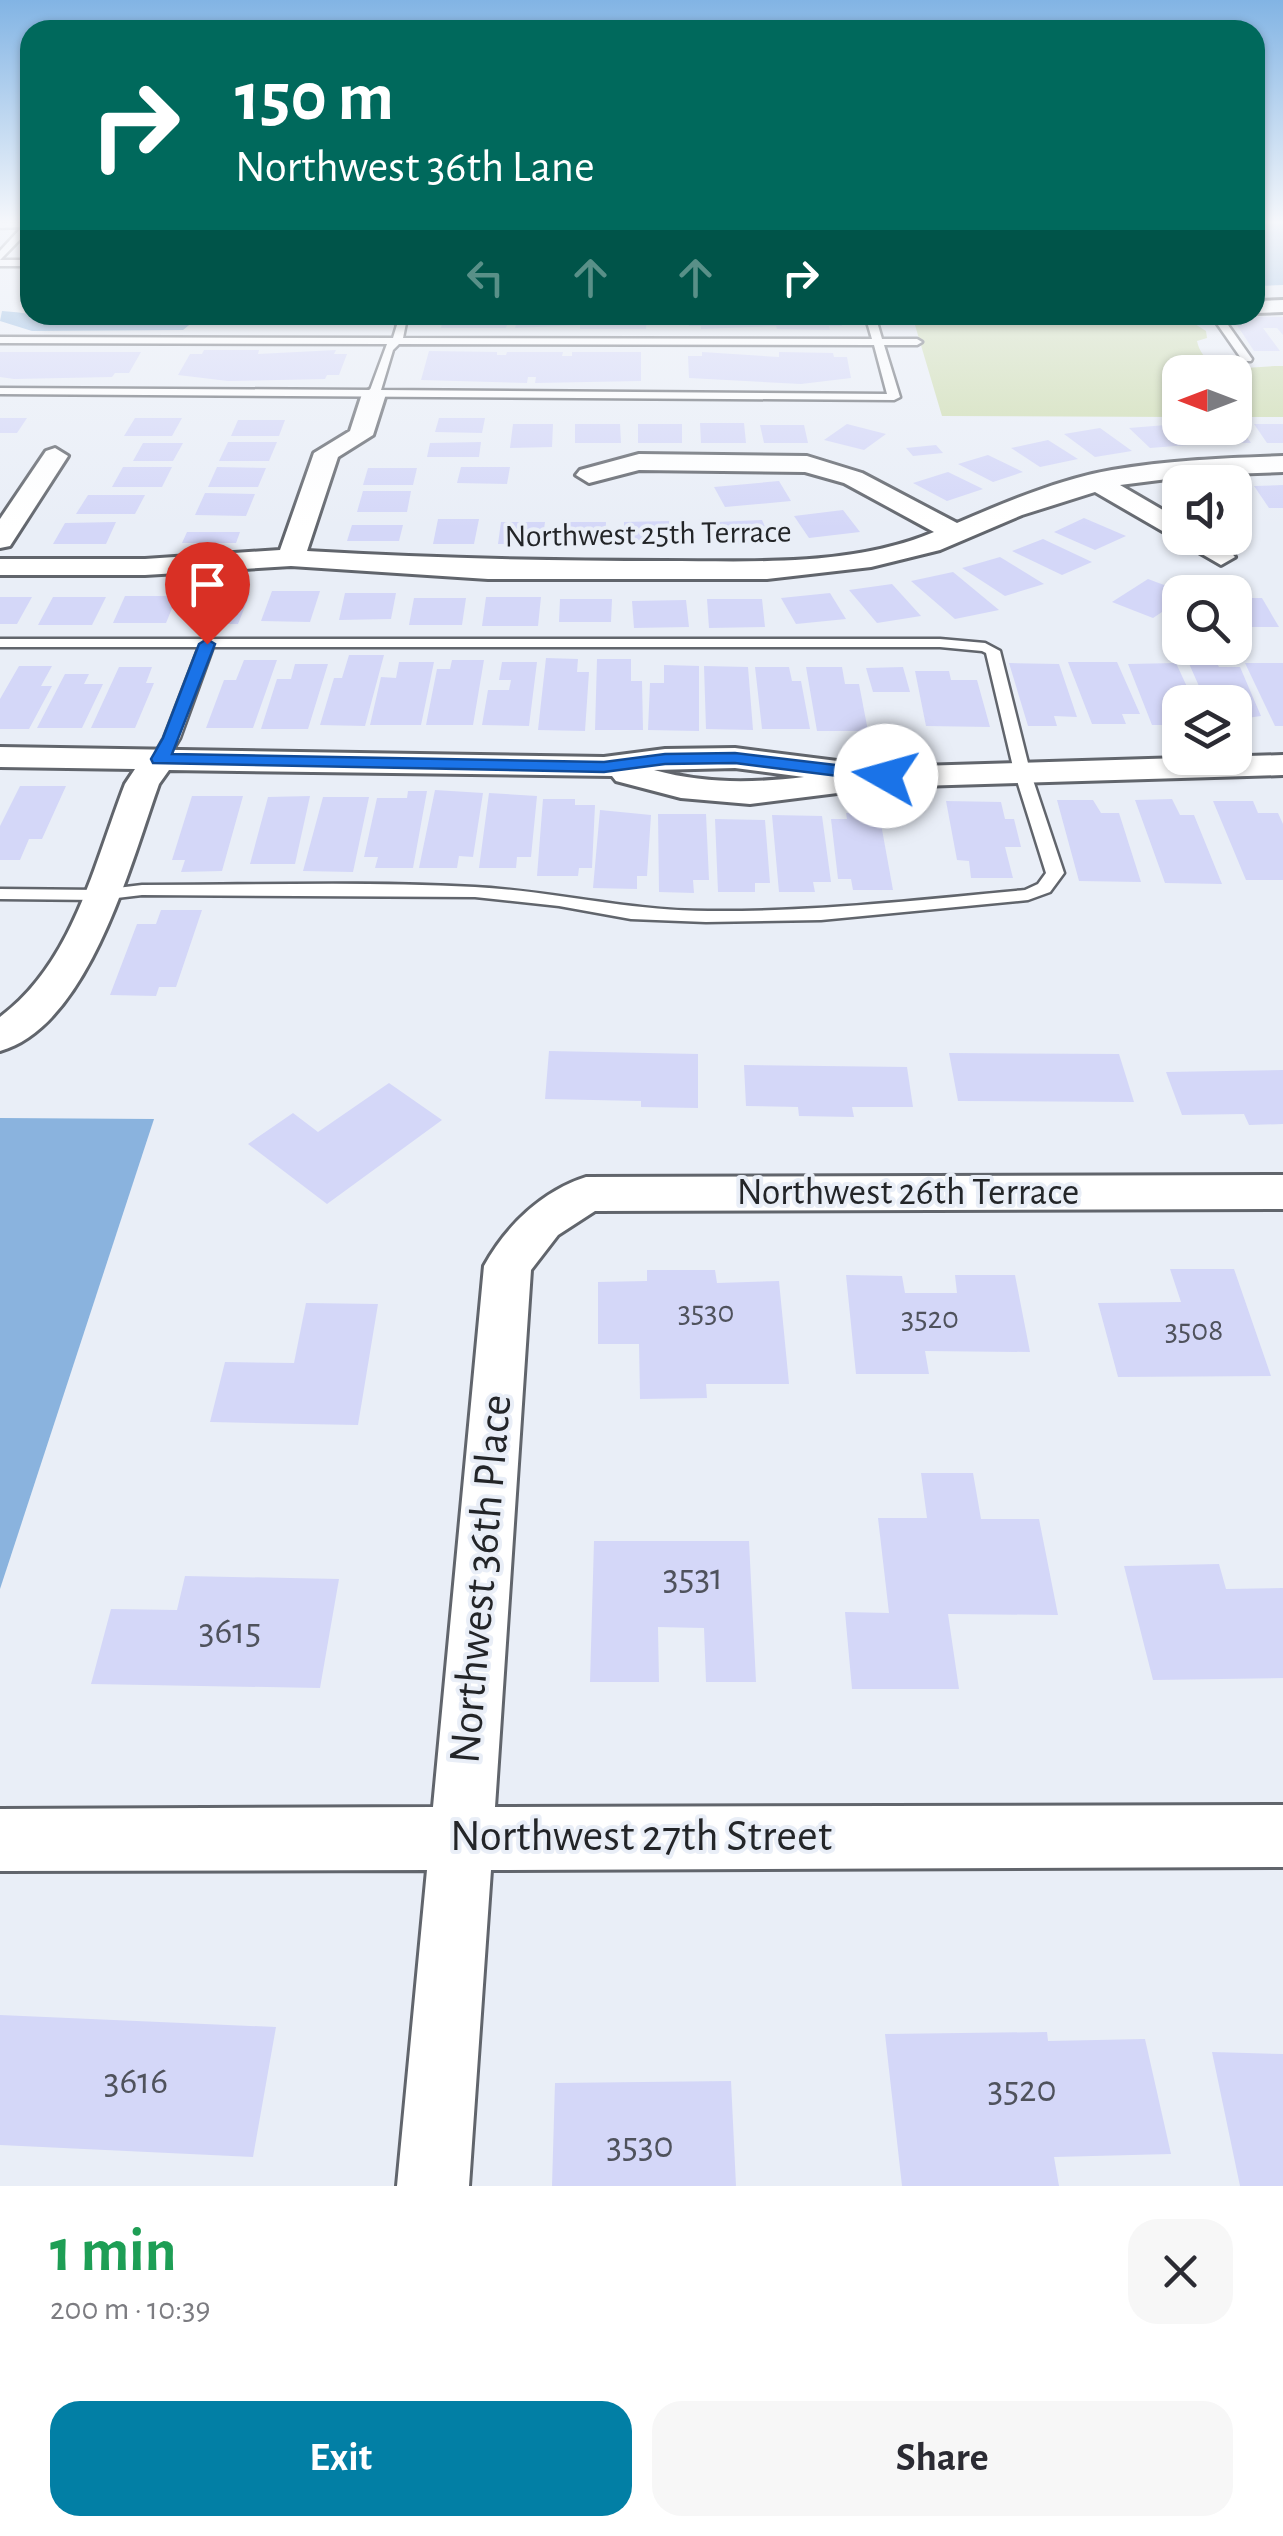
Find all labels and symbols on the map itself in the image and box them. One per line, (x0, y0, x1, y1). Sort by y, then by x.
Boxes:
north arrow (1162, 355, 1252, 445)
street label: Northwest 25th Terrace (504, 515, 792, 553)
pin (165, 542, 250, 645)
position arrow (834, 724, 938, 828)
street label: Northwest 26th Terrace (737, 1174, 1079, 1212)
house number: 3530 (678, 1296, 734, 1328)
house number: 3520 (901, 1302, 959, 1334)
house number: 3508 (1165, 1314, 1223, 1346)
street label: Northwest 36th Place (442, 1393, 520, 1765)
house number: 3531 (663, 1559, 723, 1597)
house number: 3615 (199, 1613, 261, 1651)
street label: Northwest 27th Street (450, 1814, 832, 1859)
house number: 3616 (104, 2063, 168, 2101)
house number: 3520 (988, 2071, 1056, 2109)
house number: 3530 (606, 2127, 674, 2165)

